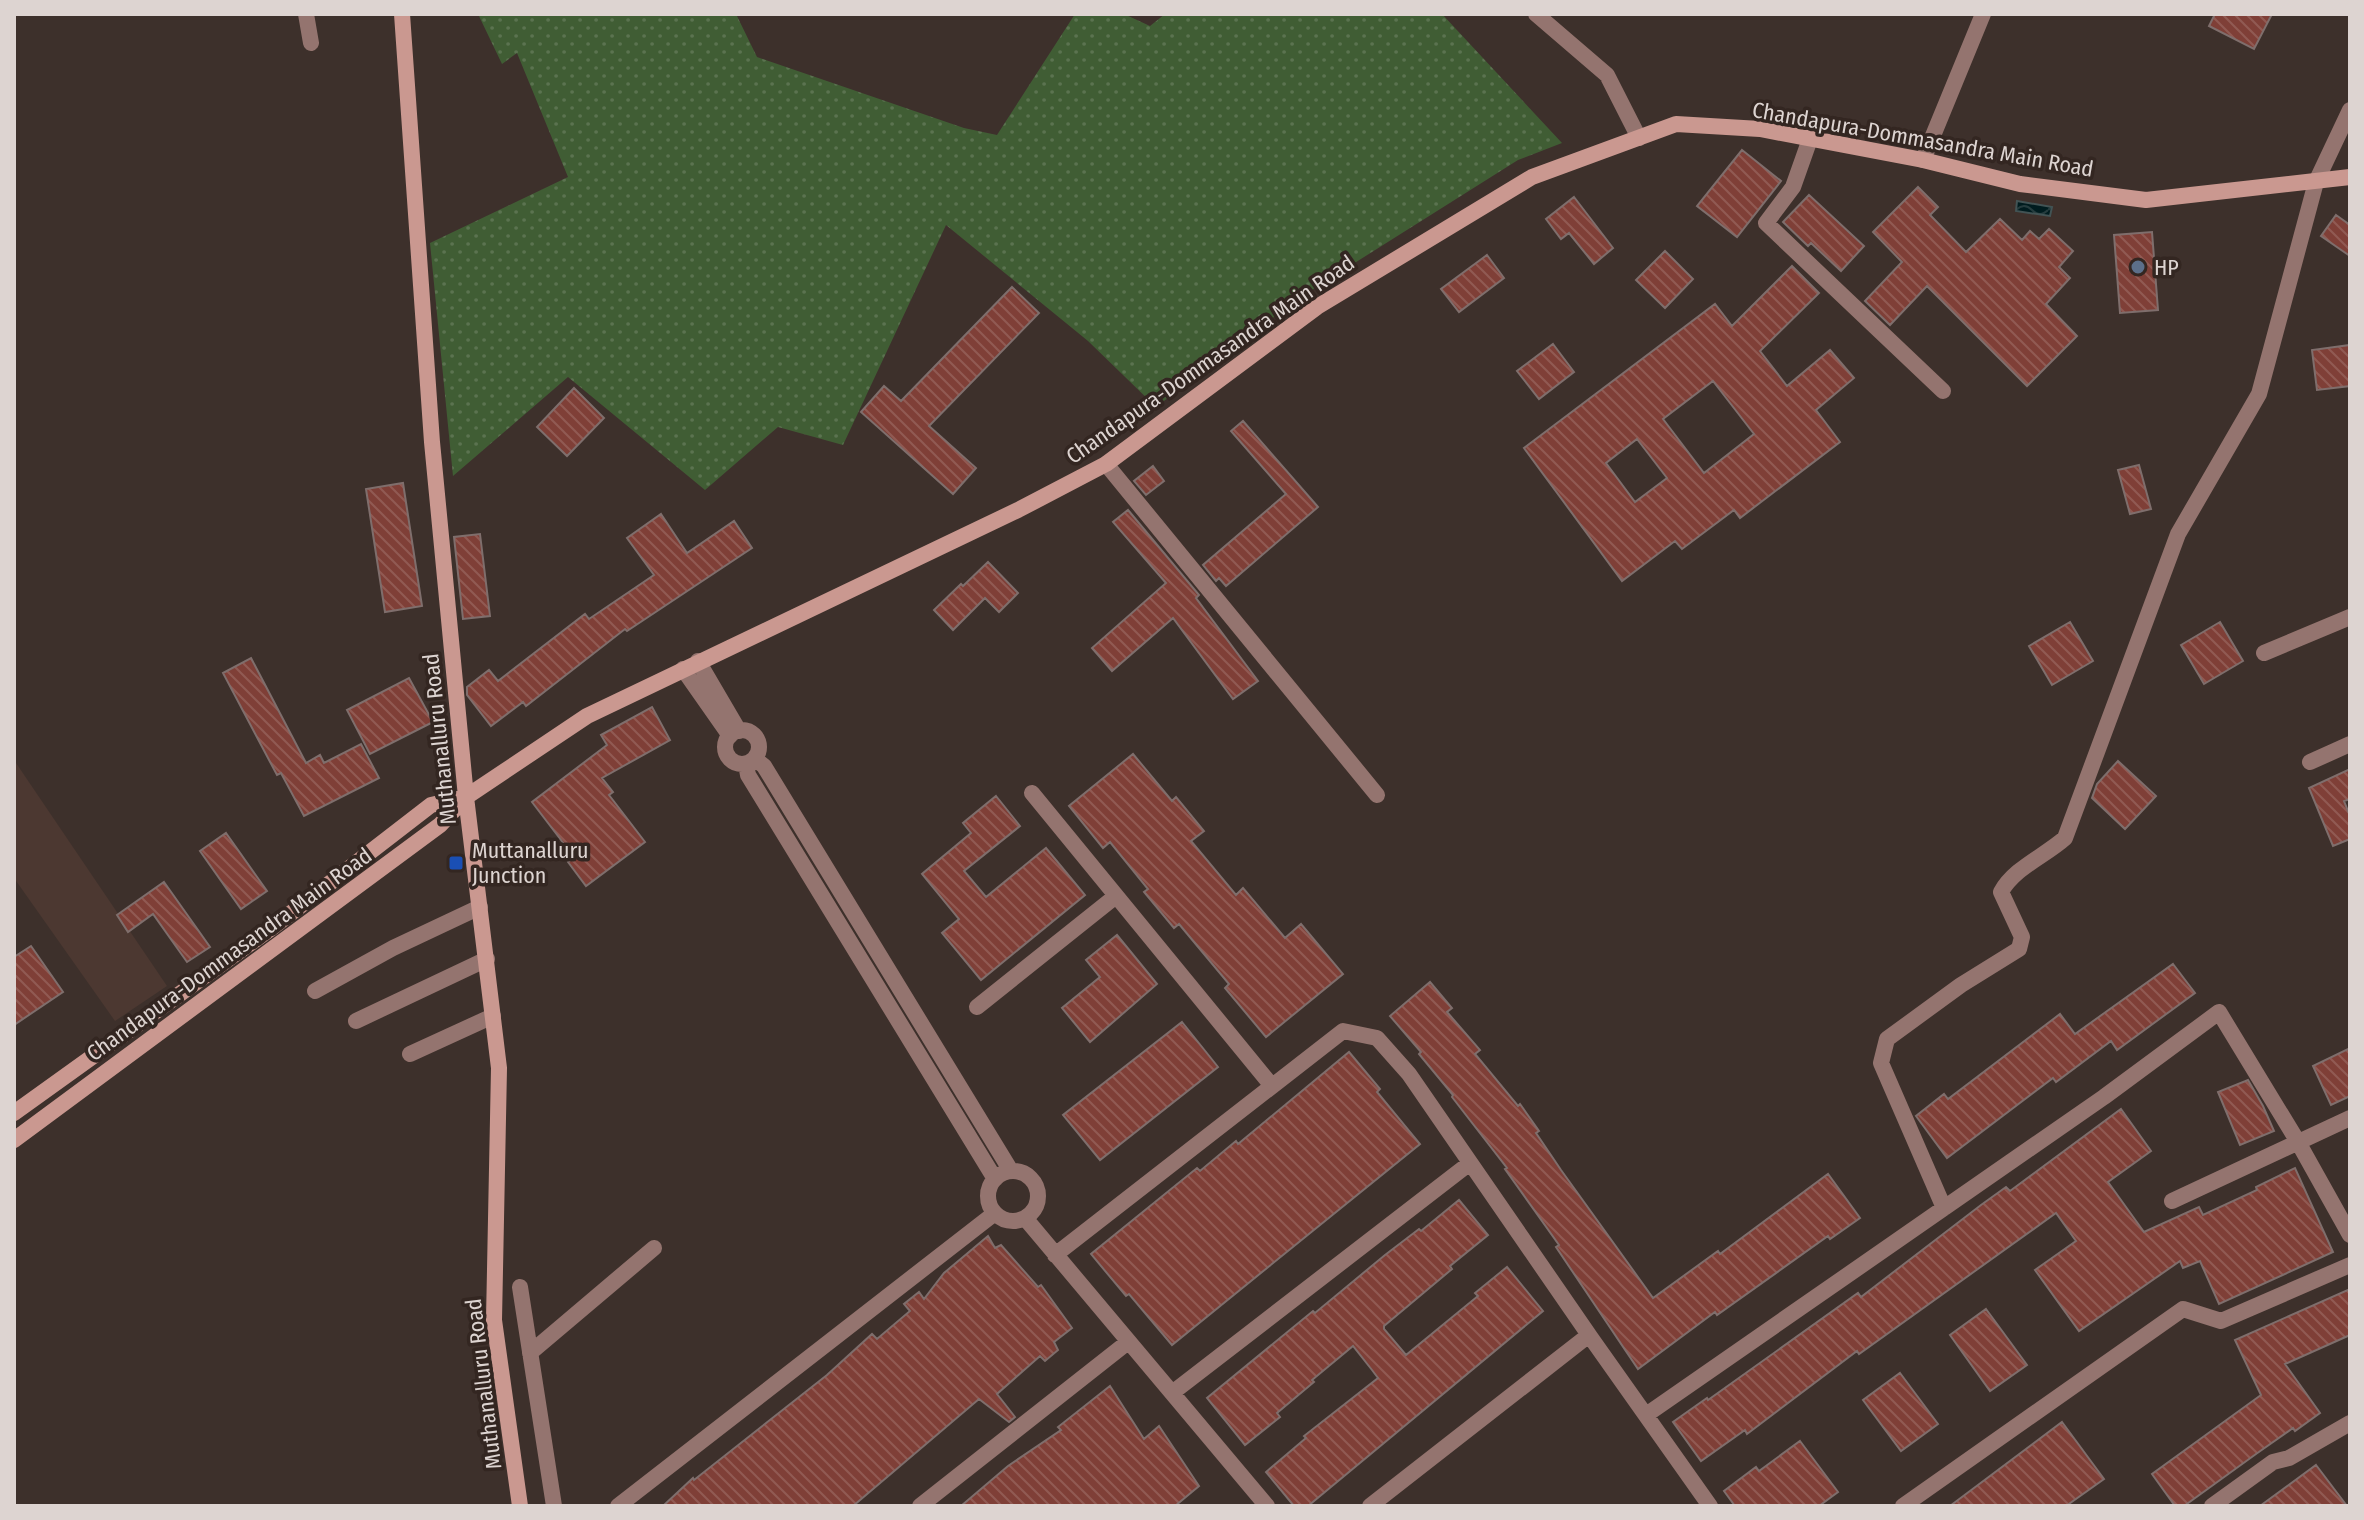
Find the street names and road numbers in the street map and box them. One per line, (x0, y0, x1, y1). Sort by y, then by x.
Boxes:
street label: Chandapura-Dommasandra Main Road (1750, 96, 2096, 183)
street label: Chandapura-Dommasandra Main Road (1061, 249, 1360, 470)
street label: Muthanalluru Road (417, 652, 462, 826)
street label: Chandapura-Dommasandra Main Road (81, 842, 377, 1067)
street label: Muthanalluru Road (460, 1297, 507, 1471)

